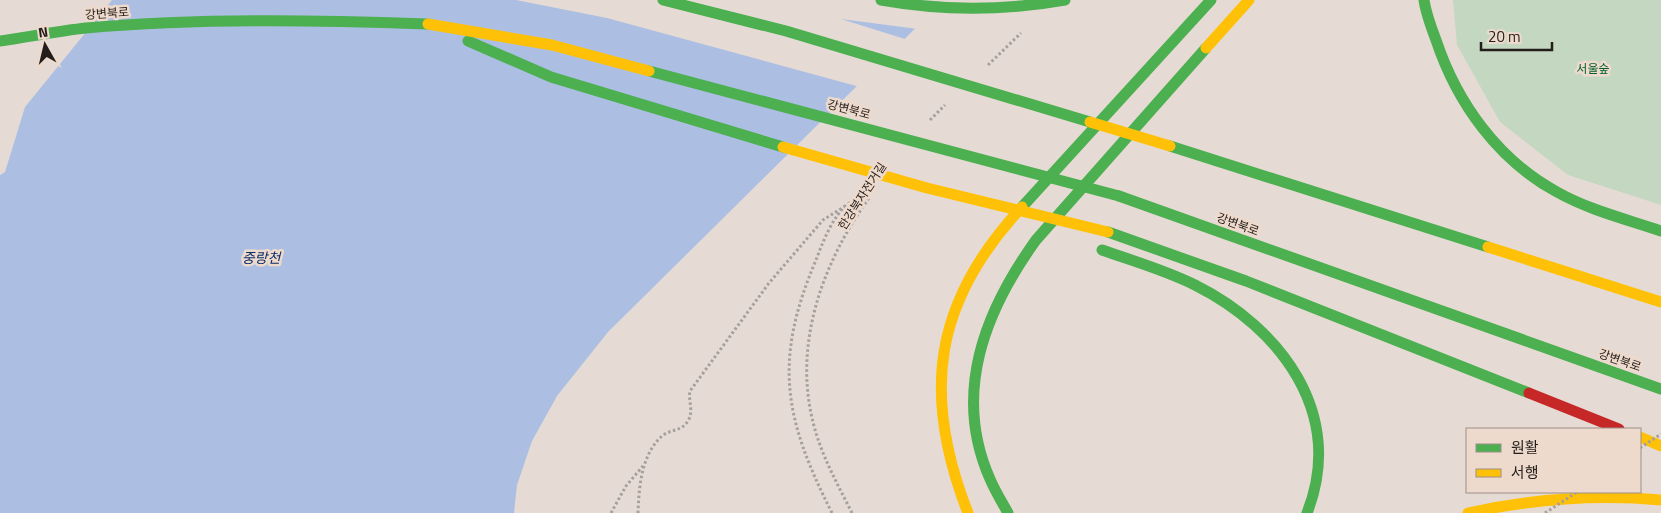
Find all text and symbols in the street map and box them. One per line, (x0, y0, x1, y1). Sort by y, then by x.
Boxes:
street label: 강변북로 (84, 2, 130, 24)
north arrow (20, 20, 70, 70)
scale bar (1481, 20, 1552, 52)
text: N (37, 21, 49, 43)
text: 20 m (1488, 25, 1521, 48)
park label: 서울숲 (1576, 59, 1610, 78)
street label: 강변북로 (825, 94, 873, 124)
street label: 한강북자전거길 (833, 158, 891, 234)
street label: 강변북로 (1214, 208, 1262, 240)
water label: 중랑천 (242, 247, 281, 268)
street label: 강변북로 (1596, 344, 1644, 376)
legend (1466, 428, 1641, 493)
text: 원활 (1511, 436, 1539, 459)
text: 서행 (1511, 461, 1539, 484)

